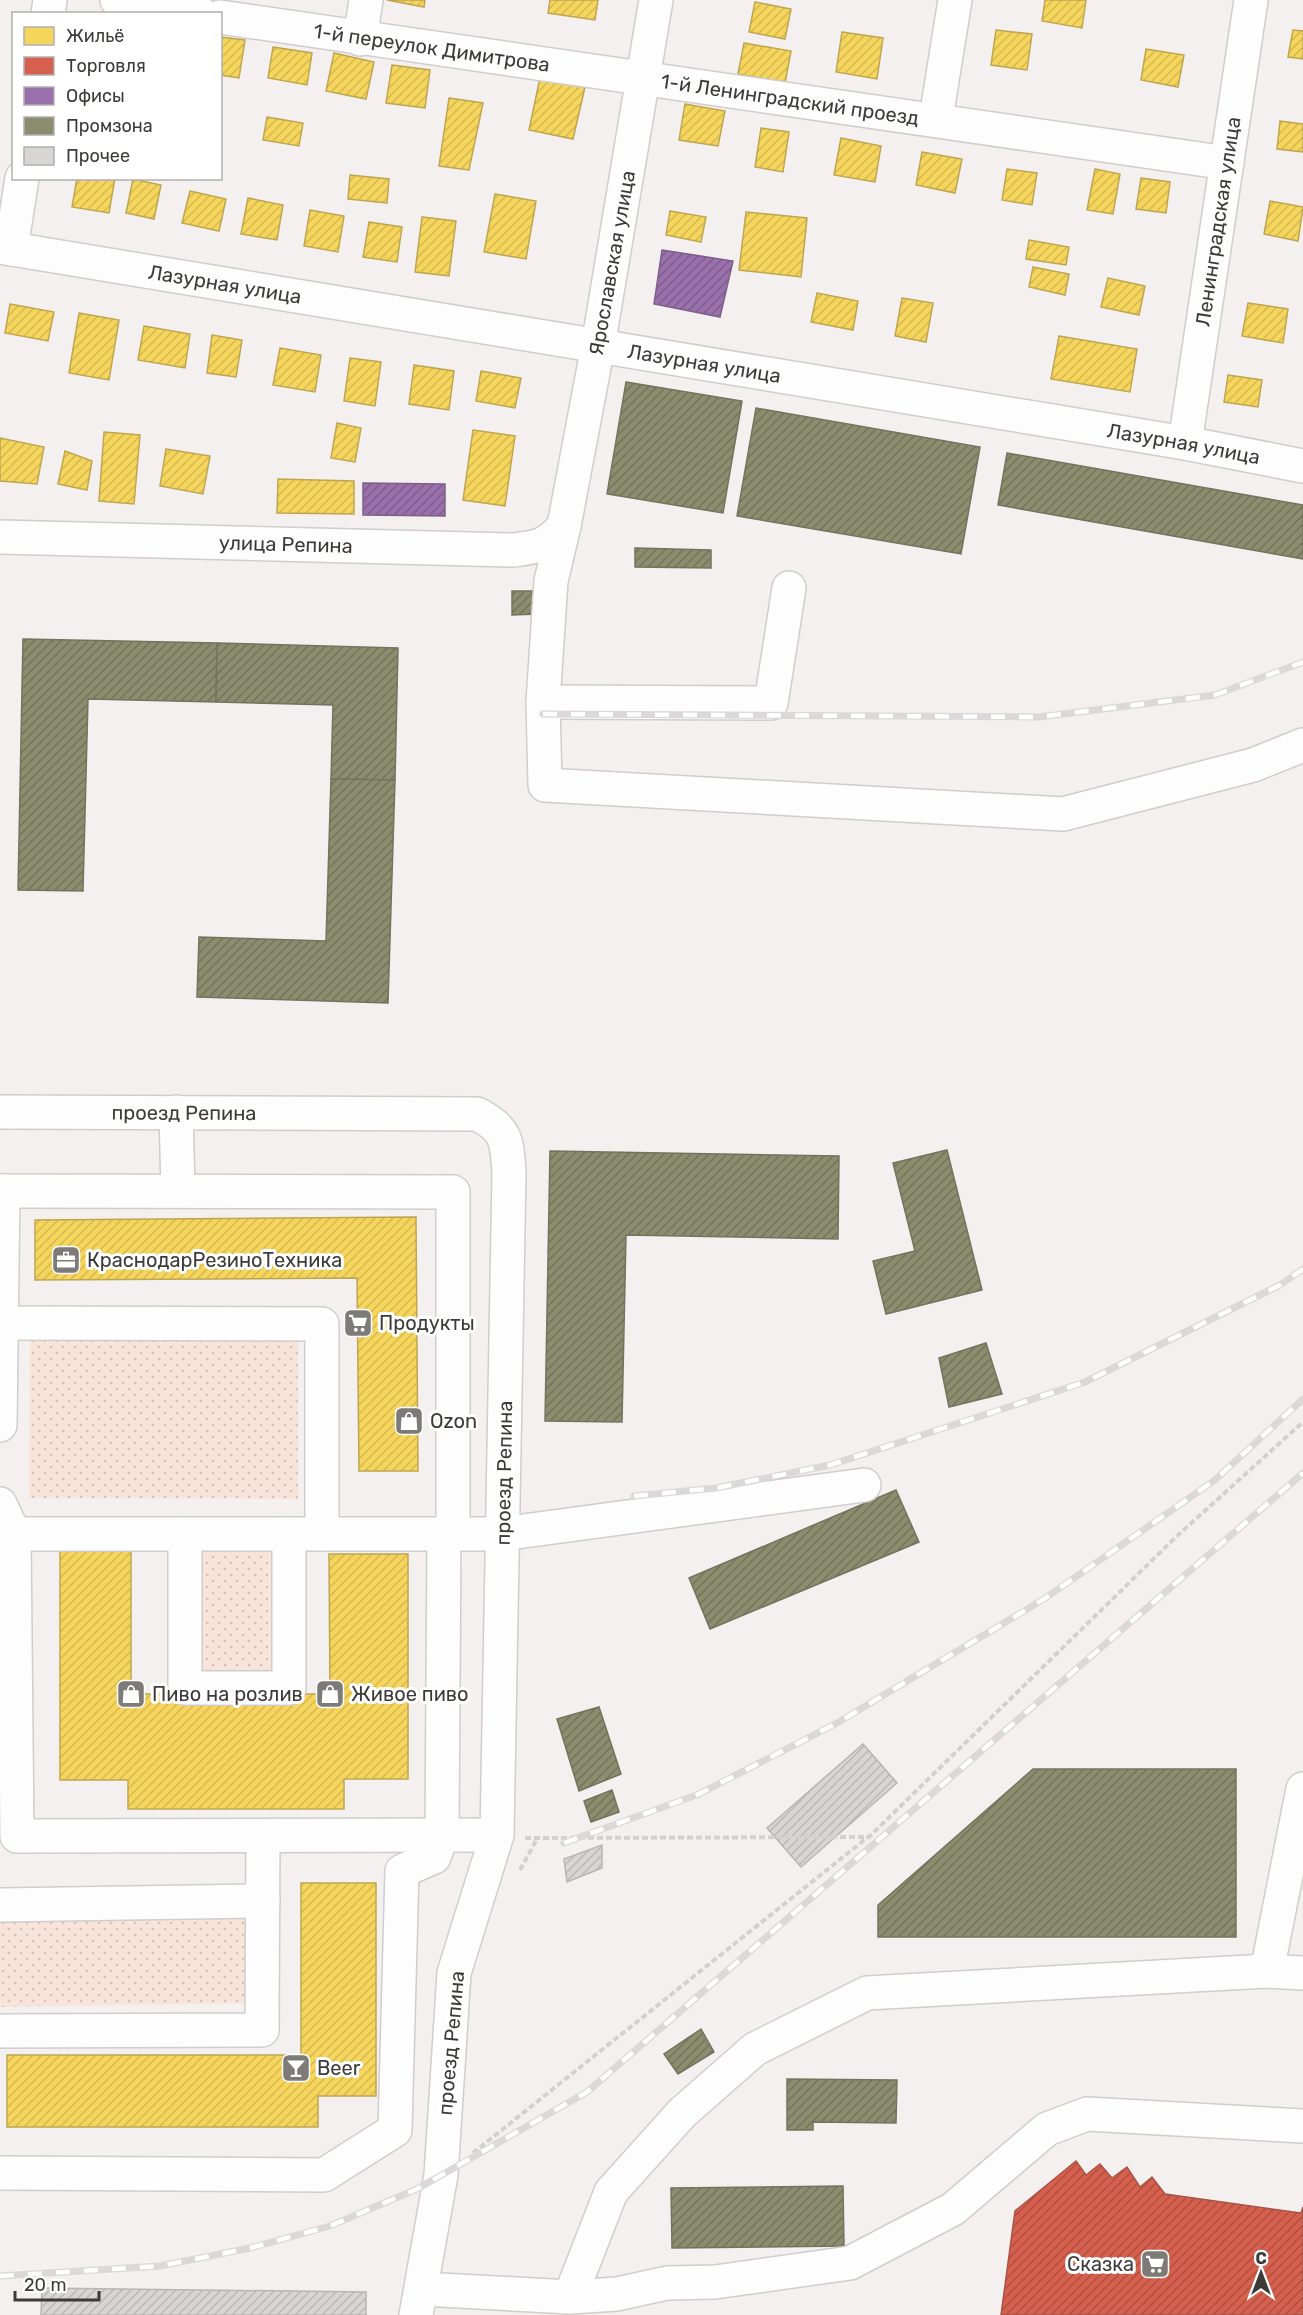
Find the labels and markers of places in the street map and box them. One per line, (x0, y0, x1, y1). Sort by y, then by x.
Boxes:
office icon: КраснодарРезиноТехника (50, 1244, 82, 1276)
place label: КраснодарРезиноТехника (87, 1248, 342, 1272)
supermarket icon: Продукты (342, 1307, 374, 1339)
place label: Продукты (379, 1311, 475, 1335)
shop icon: Ozon (393, 1405, 425, 1437)
place label: Ozon (430, 1409, 477, 1433)
shop icon: Пиво на розлив (115, 1678, 147, 1710)
shop icon: Живое пиво (314, 1678, 346, 1710)
place label: Пиво на розлив (152, 1682, 303, 1706)
place label: Живое пиво (351, 1682, 469, 1706)
bar icon: Beer (280, 2052, 312, 2084)
place label: Beer (317, 2056, 361, 2080)
supermarket icon: Сказка (1139, 2248, 1171, 2280)
place label: Сказка (1067, 2252, 1134, 2276)

